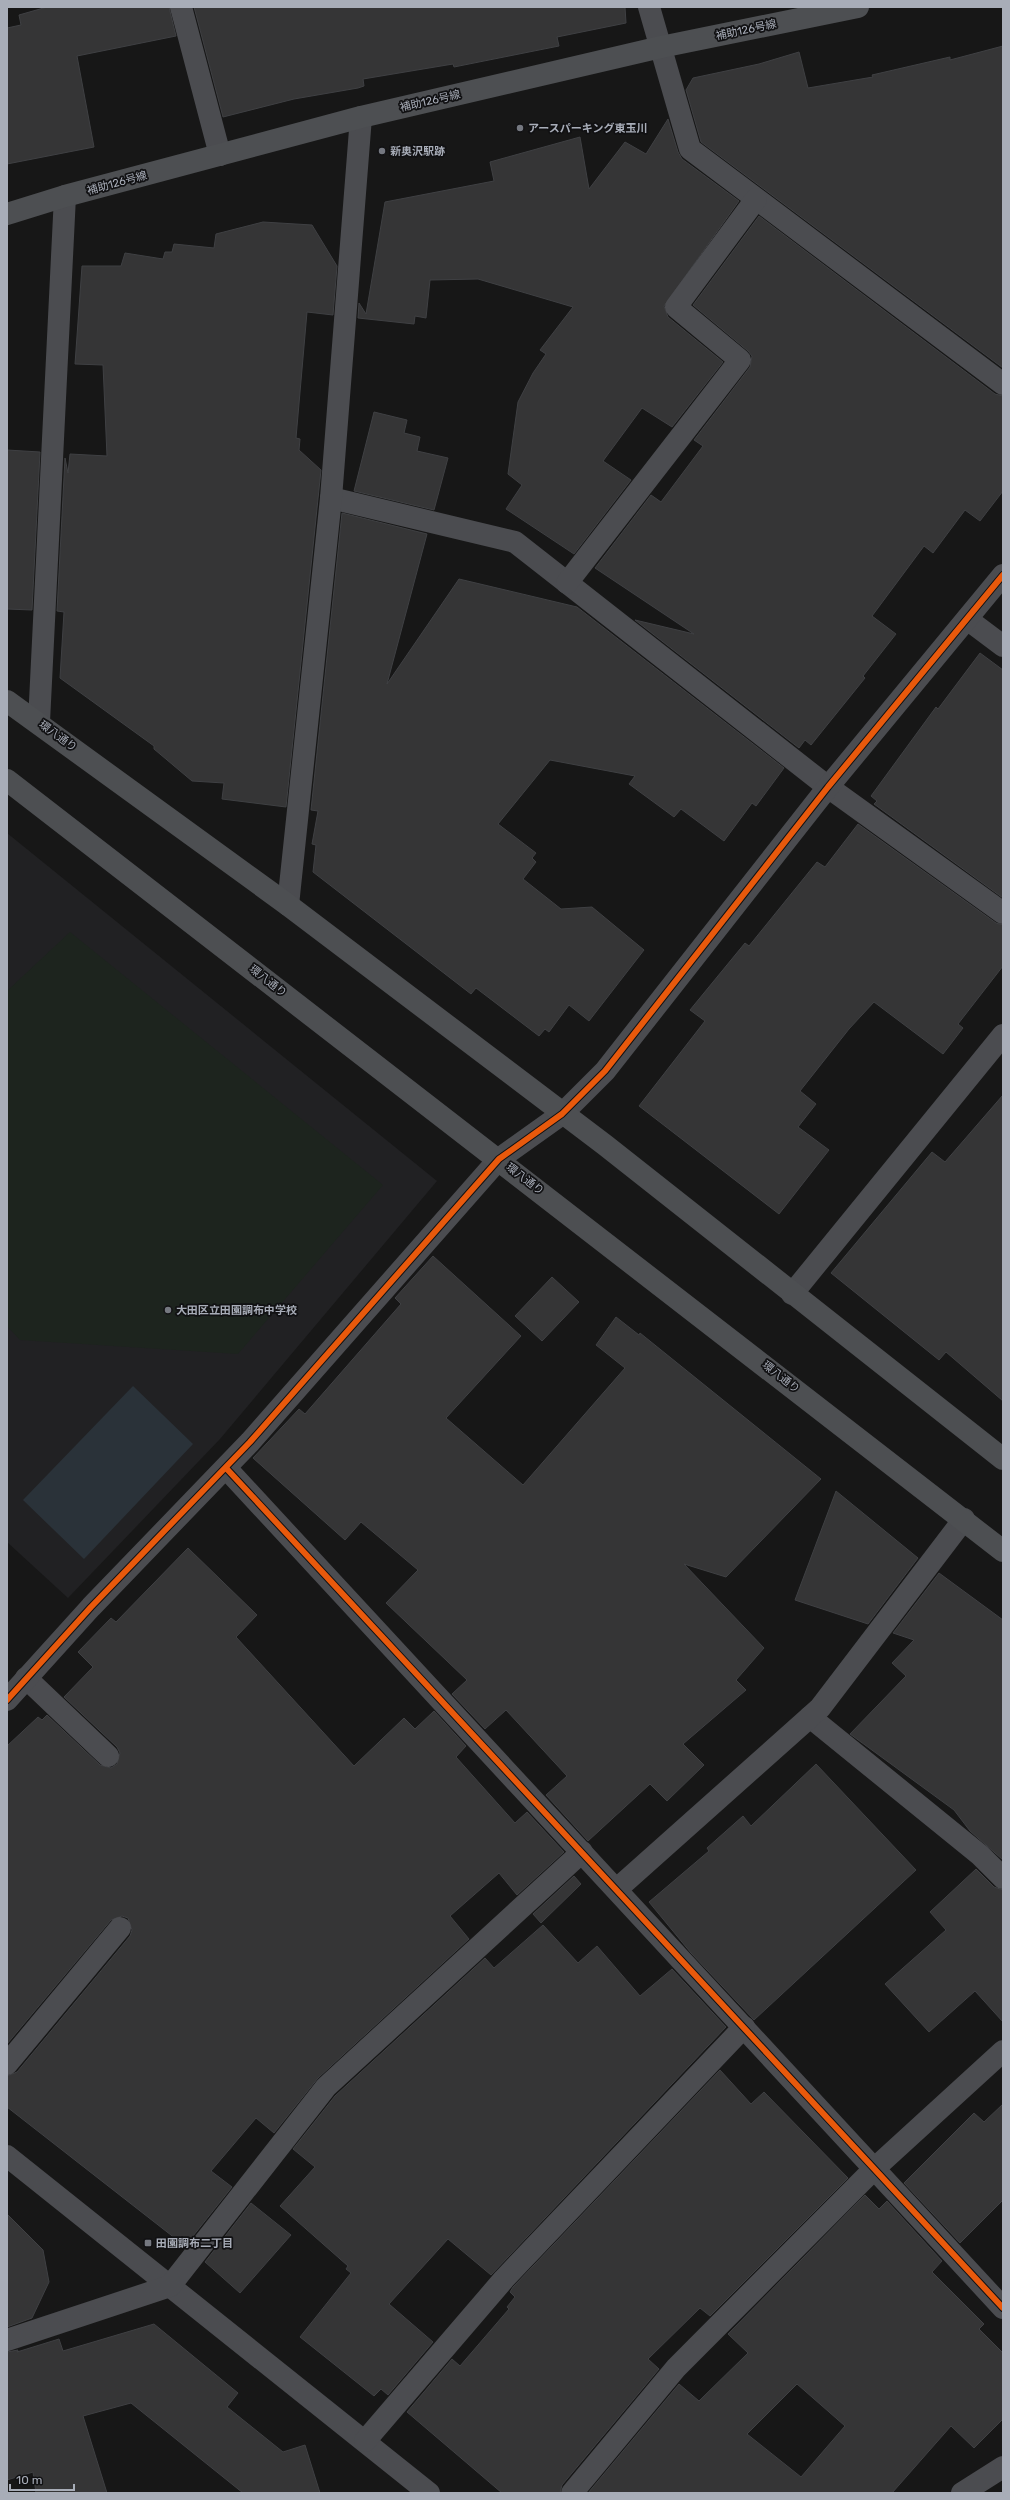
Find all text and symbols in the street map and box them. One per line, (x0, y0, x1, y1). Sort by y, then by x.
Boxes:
street label: 補助126号線 (714, 17, 778, 43)
street label: 補助126号線 (398, 88, 462, 114)
place label: アースパーキング東玉川 (528, 122, 647, 135)
marker: アースパーキング東玉川 (515, 123, 525, 133)
place label: 新奥沢駅跡 (390, 145, 445, 158)
marker: 新奥沢駅跡 (377, 146, 387, 156)
street label: 補助126号線 (85, 169, 149, 197)
street label: 環八通り (36, 718, 80, 754)
street label: 環八通り (247, 962, 289, 1000)
street label: 環八通り (504, 1161, 546, 1197)
place label: 大田区立田園調布中学校 (176, 1304, 297, 1317)
marker: 大田区立田園調布中学校 (163, 1305, 173, 1315)
street label: 環八通り (760, 1358, 802, 1396)
place label: 田園調布二丁目 (156, 2237, 233, 2250)
marker: 田園調布二丁目 (143, 2238, 153, 2248)
scale bar (10, 2466, 74, 2492)
text: 10 m (16, 2473, 42, 2487)

